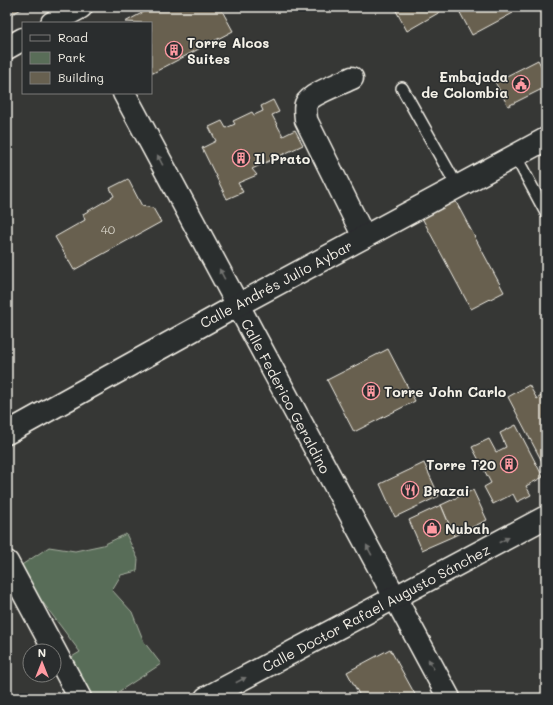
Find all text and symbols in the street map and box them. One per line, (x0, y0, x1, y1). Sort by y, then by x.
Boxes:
legend (22, 22, 152, 94)
text: Road (58, 29, 88, 45)
place label: Torre Alcos Suites (187, 33, 269, 68)
building icon: Torre Alcos Suites (164, 40, 184, 60)
text: Park (58, 49, 85, 65)
place label: Embajada de Colombia (421, 67, 508, 102)
text: Building (58, 69, 104, 85)
public building icon: Embajada de Colombia (511, 74, 531, 94)
building icon: Il Prato (231, 148, 251, 168)
place label: Il Prato (254, 149, 311, 168)
one-way arrow (157, 154, 163, 166)
house number: 40 (101, 221, 116, 237)
street label: Calle Andrés Julio Aybar (196, 236, 356, 332)
one-way arrow (218, 268, 225, 280)
street label: Calle Federico Geraldino (237, 315, 335, 477)
building icon: Torre John Carlo (361, 381, 381, 401)
place label: Torre John Carlo (384, 382, 507, 401)
building icon: Torre T20 (499, 454, 519, 474)
place label: Torre T20 (426, 455, 496, 474)
restaurant icon: Brazai (400, 480, 420, 500)
place label: Brazai (423, 481, 470, 500)
shop icon: Nubah (422, 518, 442, 538)
place label: Nubah (445, 519, 489, 538)
one-way arrow (498, 537, 510, 543)
street label: Calle Doctor Rafael Augusto Sánchez (259, 540, 493, 676)
one-way arrow (365, 544, 372, 555)
north arrow (22, 643, 62, 683)
text: N (38, 645, 46, 660)
one-way arrow (427, 658, 434, 670)
one-way arrow (235, 676, 247, 683)

